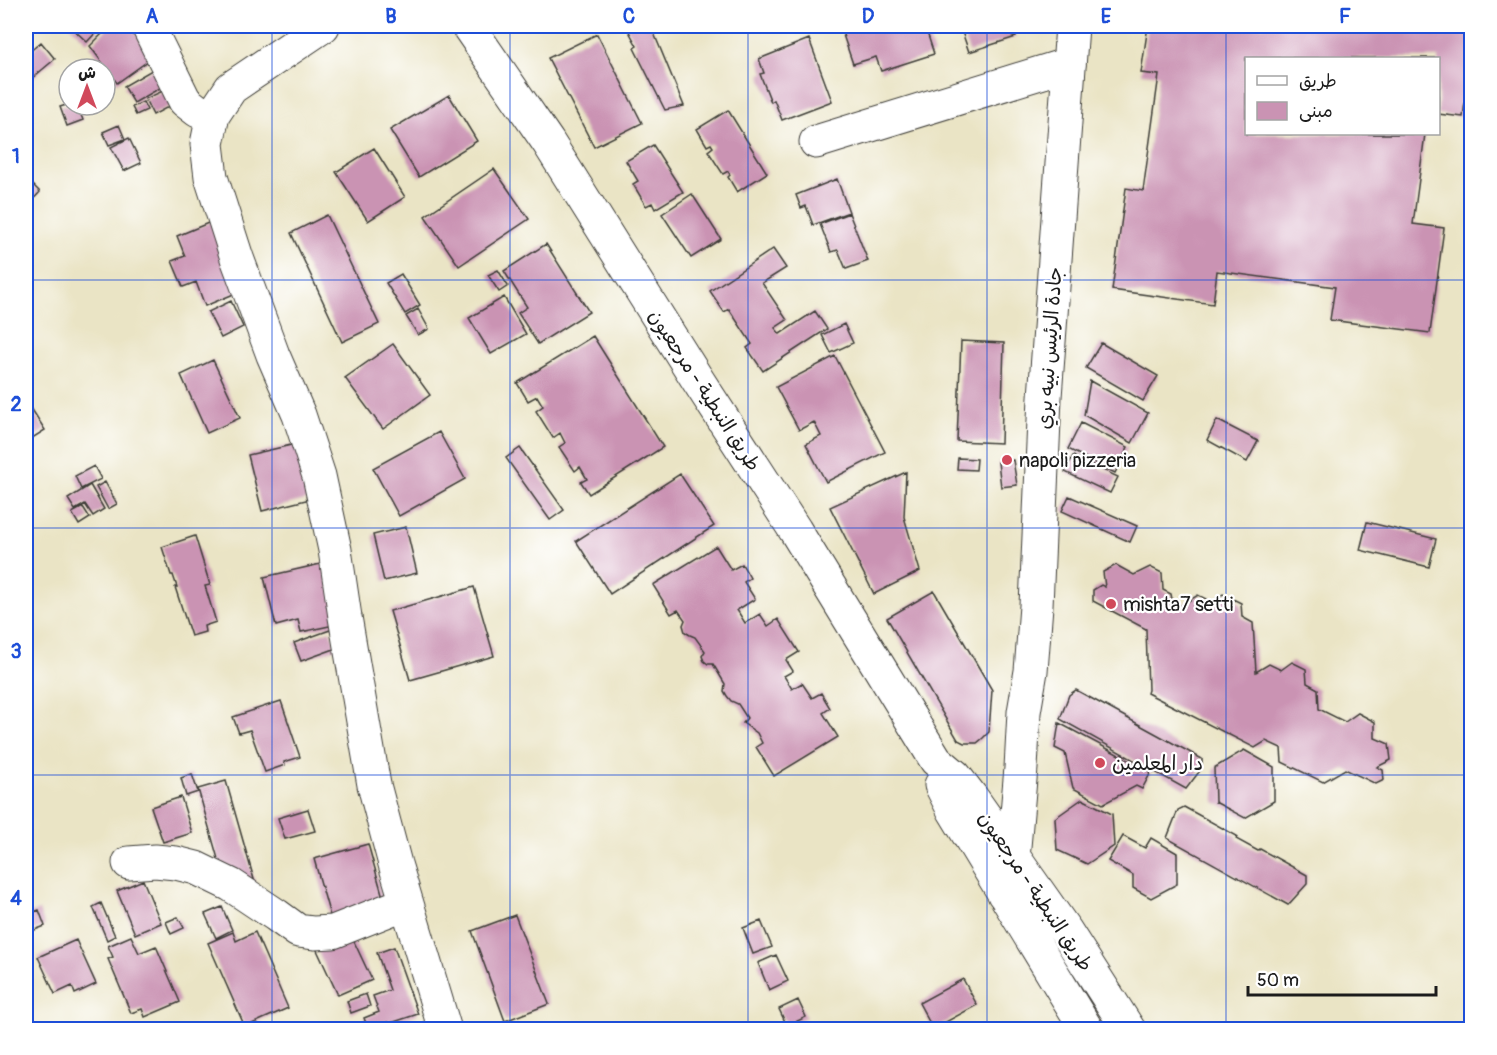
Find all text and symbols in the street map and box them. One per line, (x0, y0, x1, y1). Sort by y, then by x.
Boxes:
text: A (146, 4, 159, 29)
text: B (385, 4, 397, 29)
text: C (623, 4, 635, 29)
text: D (862, 4, 875, 29)
text: E (1101, 4, 1112, 29)
text: F (1339, 4, 1351, 29)
north arrow (57, 57, 117, 117)
legend (1245, 57, 1440, 135)
text: ش (78, 63, 96, 83)
text: طريق (1299, 70, 1337, 93)
text: مبنى (1299, 100, 1333, 123)
text: 1 (12, 144, 20, 169)
street label: جادة الرئيس نبيه بري (1031, 266, 1070, 430)
street label: طريق النبطية - مرجعيون (642, 305, 766, 476)
text: 2 (10, 392, 22, 417)
place label: napoli pizzeria (1019, 448, 1136, 473)
marker: napoli pizzeria (1000, 453, 1014, 467)
place label: mishta7 setti (1123, 592, 1233, 617)
marker: mishta7 setti (1104, 597, 1118, 611)
text: 3 (10, 639, 22, 664)
place label: دار المعلمين (1112, 751, 1203, 776)
marker: دار المعلمين (1093, 756, 1107, 770)
street label: طريق النبطية - مرجعيون (972, 806, 1098, 977)
text: 4 (10, 886, 22, 911)
scale bar (1248, 959, 1436, 997)
text: 50 m (1257, 969, 1299, 992)

